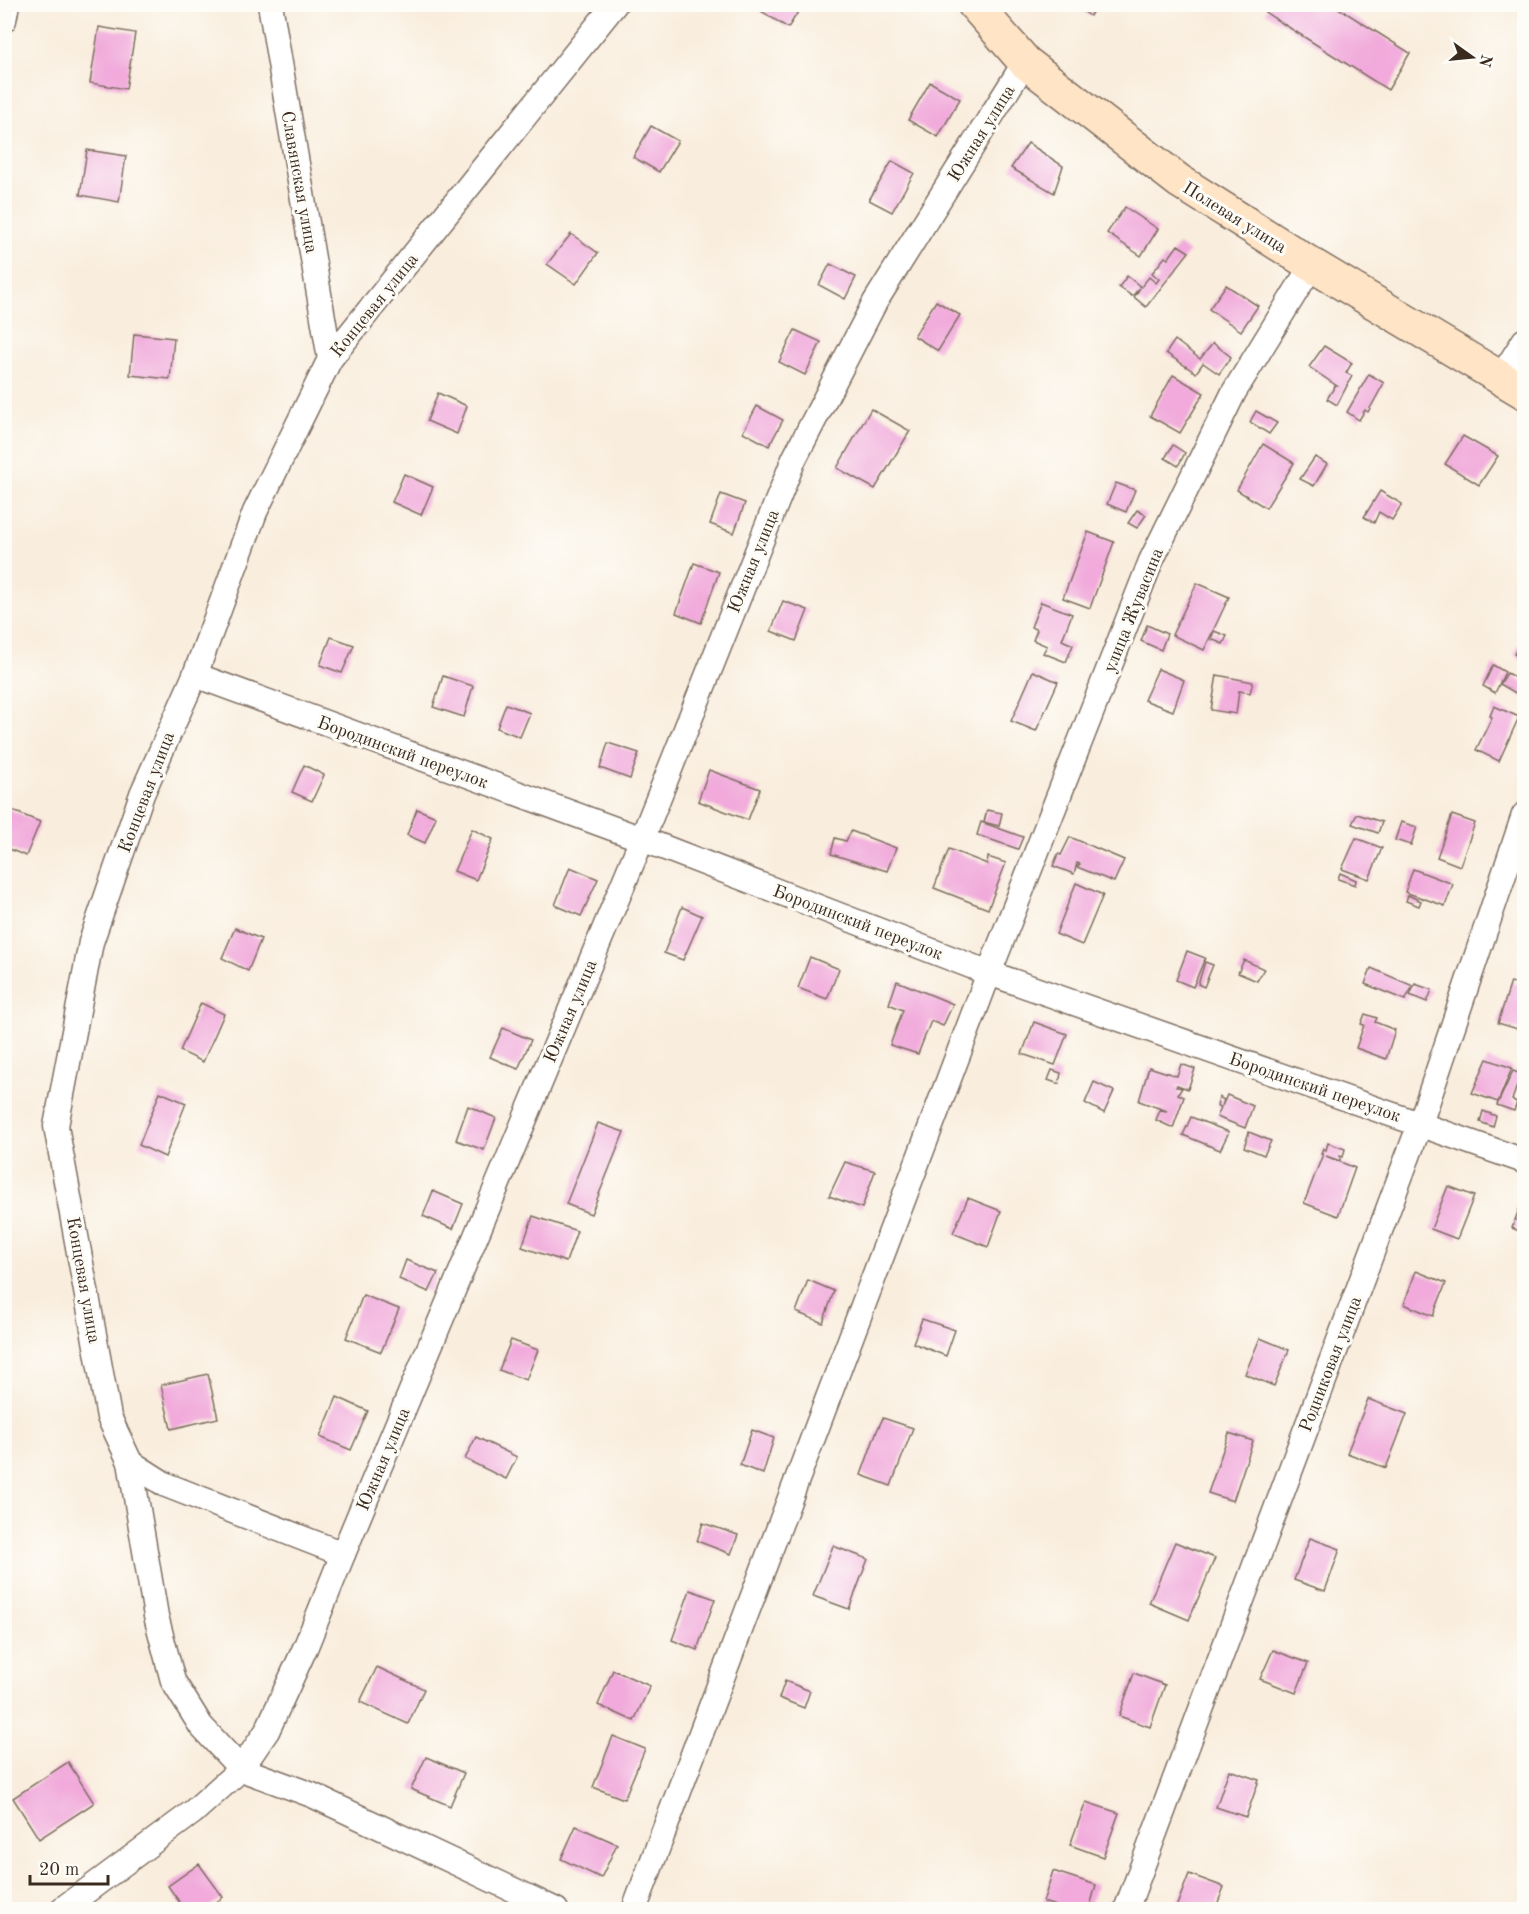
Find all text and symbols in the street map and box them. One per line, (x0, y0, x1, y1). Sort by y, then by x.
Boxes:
north arrow (1442, 27, 1502, 87)
text: N (1475, 52, 1494, 69)
street label: Южная улица (945, 82, 1019, 185)
street label: Славянская улица (278, 110, 320, 255)
street label: Полевая улица (1179, 179, 1290, 257)
street label: Концевая улица (328, 250, 422, 361)
street label: Южная улица (725, 507, 783, 616)
street label: улица Жувасина (1101, 545, 1167, 675)
street label: Бородинский переулок (315, 714, 490, 792)
street label: Концевая улица (116, 729, 178, 855)
street label: Бородинский переулок (770, 882, 945, 964)
street label: Южная улица (541, 957, 601, 1066)
street label: Бородинский переулок (1226, 1050, 1403, 1126)
street label: Концевая улица (63, 1216, 103, 1345)
street label: Родниковая улица (1297, 1294, 1365, 1435)
street label: Южная улица (354, 1405, 414, 1514)
scale bar (30, 1848, 108, 1886)
text: 20 m (39, 1861, 79, 1879)

